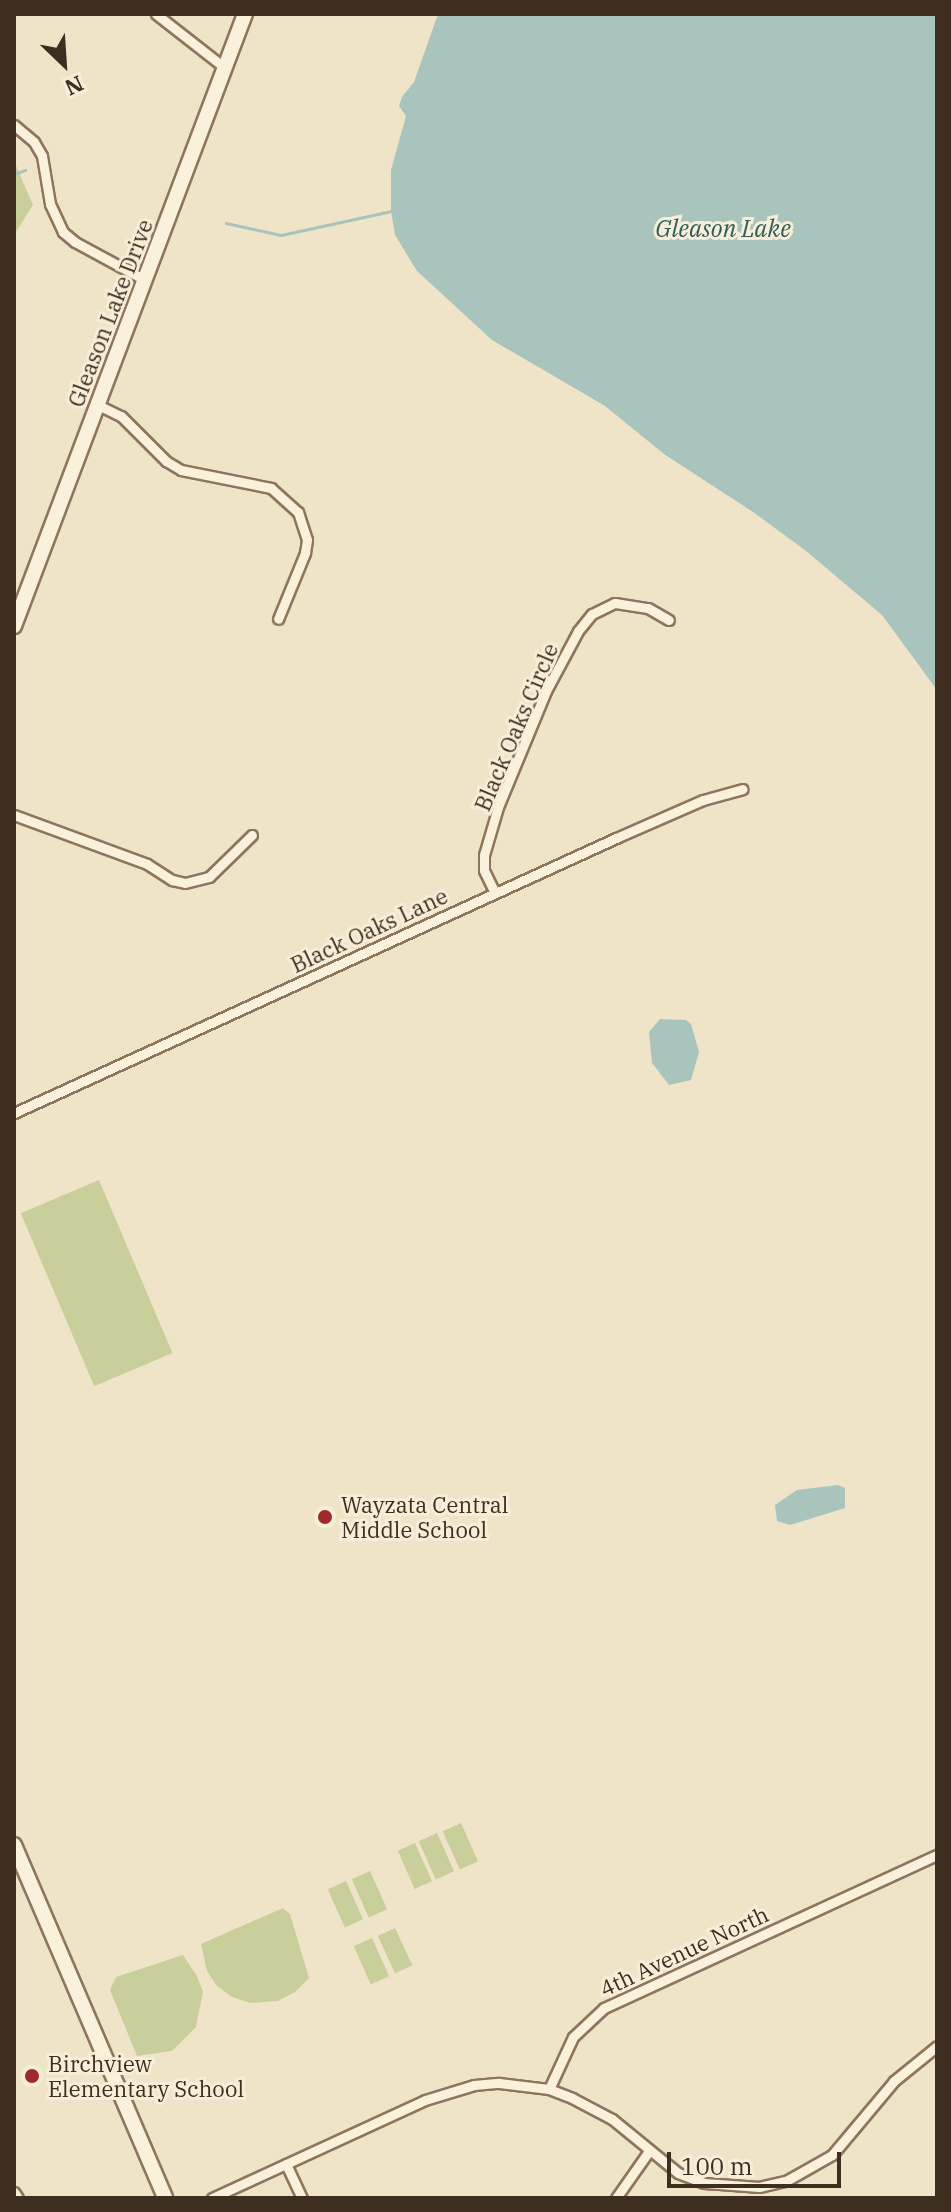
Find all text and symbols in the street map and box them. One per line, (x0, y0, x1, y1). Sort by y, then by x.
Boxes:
north arrow (24, 24, 104, 104)
text: N (60, 69, 88, 103)
street label: Gleason Lake Drive (62, 215, 158, 411)
water label: Gleason Lake (655, 215, 791, 243)
street label: Black Oaks Circle (469, 639, 563, 815)
street label: Black Oaks Lane (286, 882, 452, 978)
place label: Wayzata Central Middle School (341, 1491, 508, 1542)
marker: Wayzata Central Middle School (316, 1508, 334, 1526)
street label: 4th Avenue North (595, 1900, 773, 2002)
place label: Birchview Elementary School (48, 2050, 244, 2102)
marker: Birchview Elementary School (23, 2067, 41, 2085)
scale bar (671, 2136, 845, 2186)
text: 100 m (681, 2150, 753, 2182)

